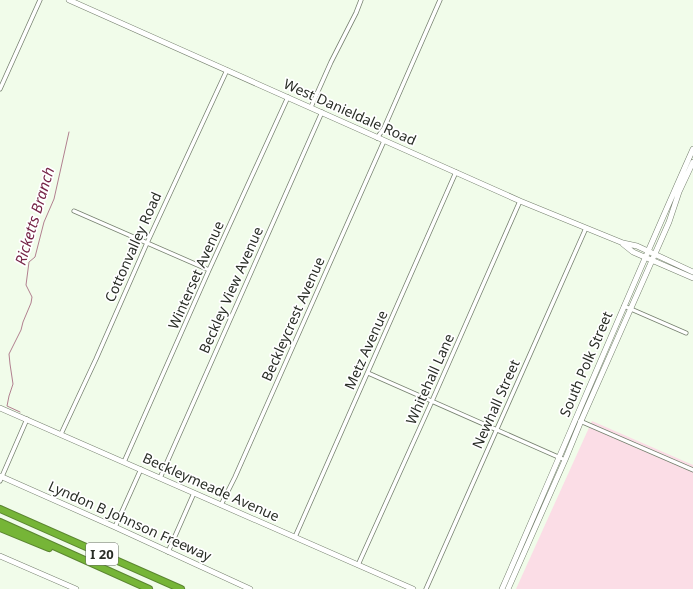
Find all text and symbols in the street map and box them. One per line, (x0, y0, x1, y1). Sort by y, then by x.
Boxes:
street label: West Danieldale Road (281, 74, 419, 149)
water label: Ricketts Branch (10, 164, 58, 267)
street label: Cottonvalley Road (100, 189, 165, 305)
street label: Winterset Avenue (163, 218, 228, 332)
street label: Beckley View Avenue (194, 223, 267, 356)
street label: Beckleycrest Avenue (257, 254, 329, 384)
street label: Metz Avenue (340, 307, 392, 393)
street label: South Polk Street (555, 308, 616, 419)
street label: Whitehall Lane (401, 330, 458, 427)
street label: Newhall Street (467, 356, 524, 451)
street label: Beckleymeade Avenue (140, 448, 283, 525)
street label: Lyndon B Johnson Freeway (46, 476, 216, 565)
road number: I 20 (86, 543, 118, 565)

